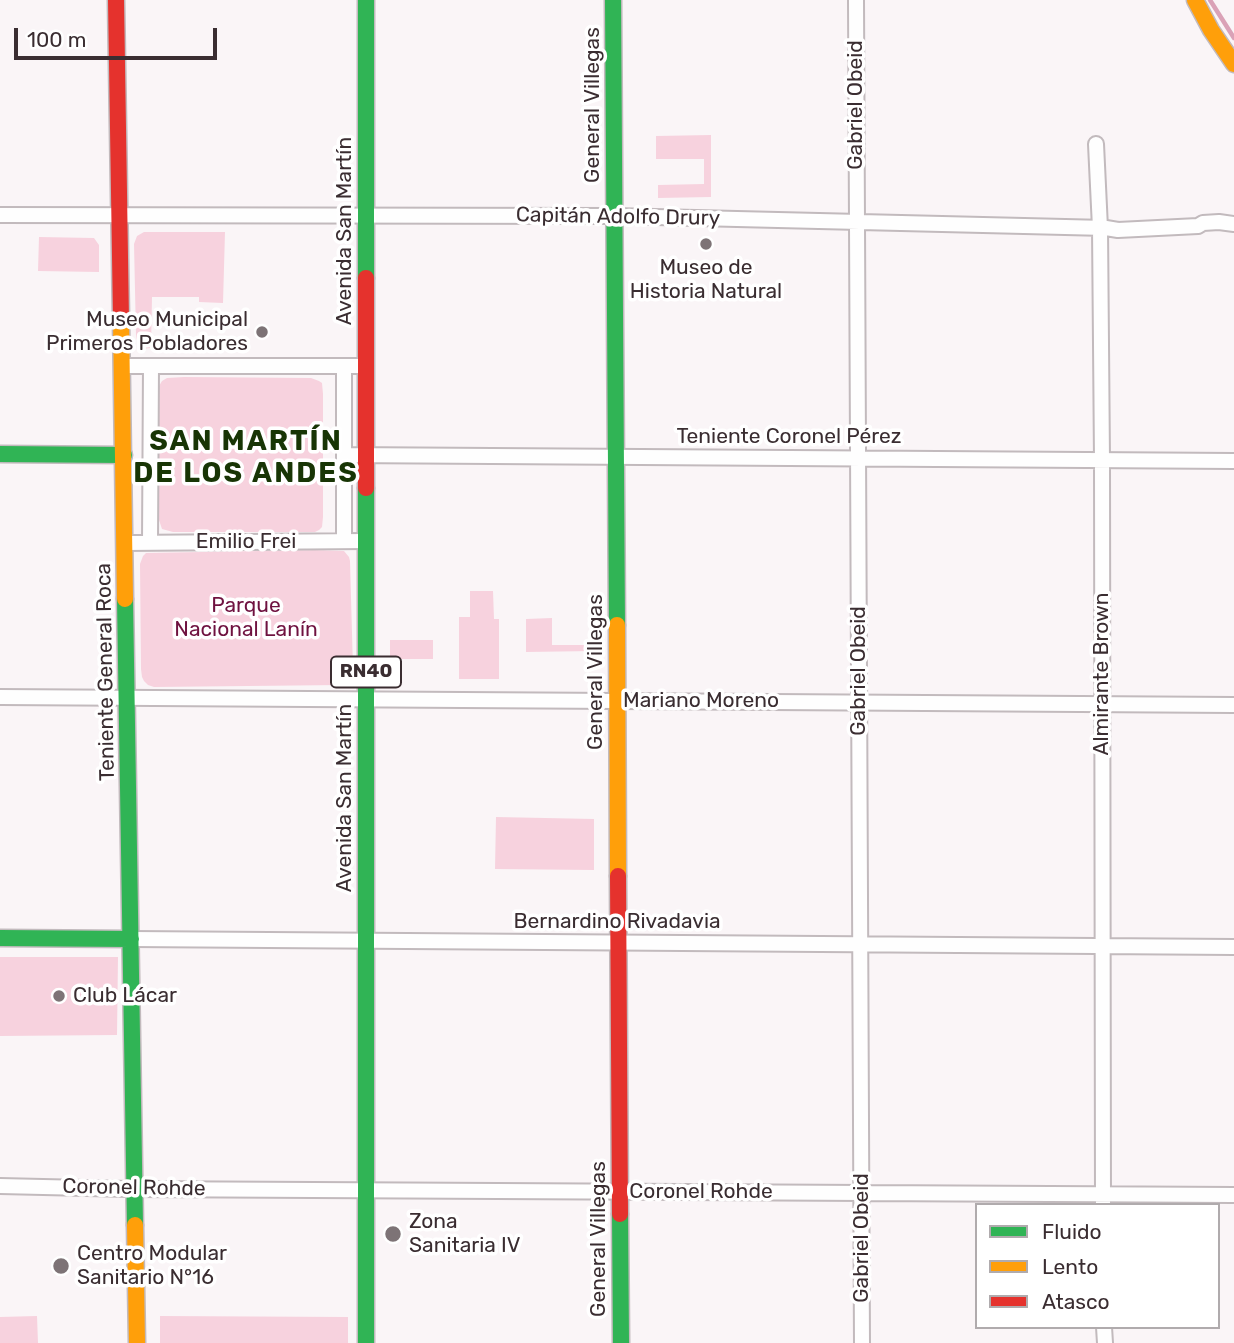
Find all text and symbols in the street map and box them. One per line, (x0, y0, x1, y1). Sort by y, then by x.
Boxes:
scale bar (18, 14, 220, 58)
text: 100 m (27, 27, 86, 52)
street label: General Villegas (580, 27, 606, 183)
street label: Gabriel Obeid (843, 40, 869, 170)
street label: Avenida San Martín (332, 137, 358, 325)
street label: Capitán Adolfo Drury (516, 203, 720, 231)
marker: Museo de Historia Natural (698, 236, 714, 252)
place label: Museo de Historia Natural (630, 255, 782, 305)
place label: Museo Municipal Primeros Pobladores (46, 307, 248, 357)
marker: Museo Municipal Primeros Pobladores (254, 324, 270, 340)
street label: Teniente Coronel Pérez (676, 424, 902, 450)
district label: SAN MARTÍN DE LOS ANDES (135, 425, 357, 491)
street label: Emilio Frei (196, 529, 296, 555)
street label: Teniente General Roca (91, 563, 121, 781)
street label: Almirante Brown (1089, 592, 1115, 756)
park label: Parque Nacional Lanín (174, 593, 318, 643)
street label: General Villegas (583, 594, 609, 750)
street label: Gabriel Obeid (846, 606, 872, 736)
road number: RN40 (331, 656, 401, 688)
street label: Mariano Moreno (623, 688, 779, 714)
street label: Avenida San Martín (332, 704, 358, 892)
street label: Bernardino Rivadavia (513, 909, 721, 935)
place label: Club Lácar (73, 983, 177, 1009)
marker: Club Lácar (51, 988, 67, 1004)
street label: General Villegas (586, 1161, 612, 1317)
street label: Gabriel Obeid (849, 1173, 875, 1303)
street label: Coronel Rohde (62, 1174, 206, 1202)
street label: Coronel Rohde (629, 1179, 773, 1205)
legend (975, 1203, 1220, 1329)
place label: Zona Sanitaria IV (409, 1209, 521, 1259)
text: Fluido (1042, 1219, 1102, 1244)
marker: Zona Sanitaria IV (383, 1224, 403, 1244)
place label: Centro Modular Sanitario N°16 (77, 1241, 227, 1291)
text: Lento (1042, 1254, 1098, 1279)
marker: Centro Modular Sanitario N°16 (51, 1256, 71, 1276)
text: Atasco (1042, 1289, 1110, 1314)

